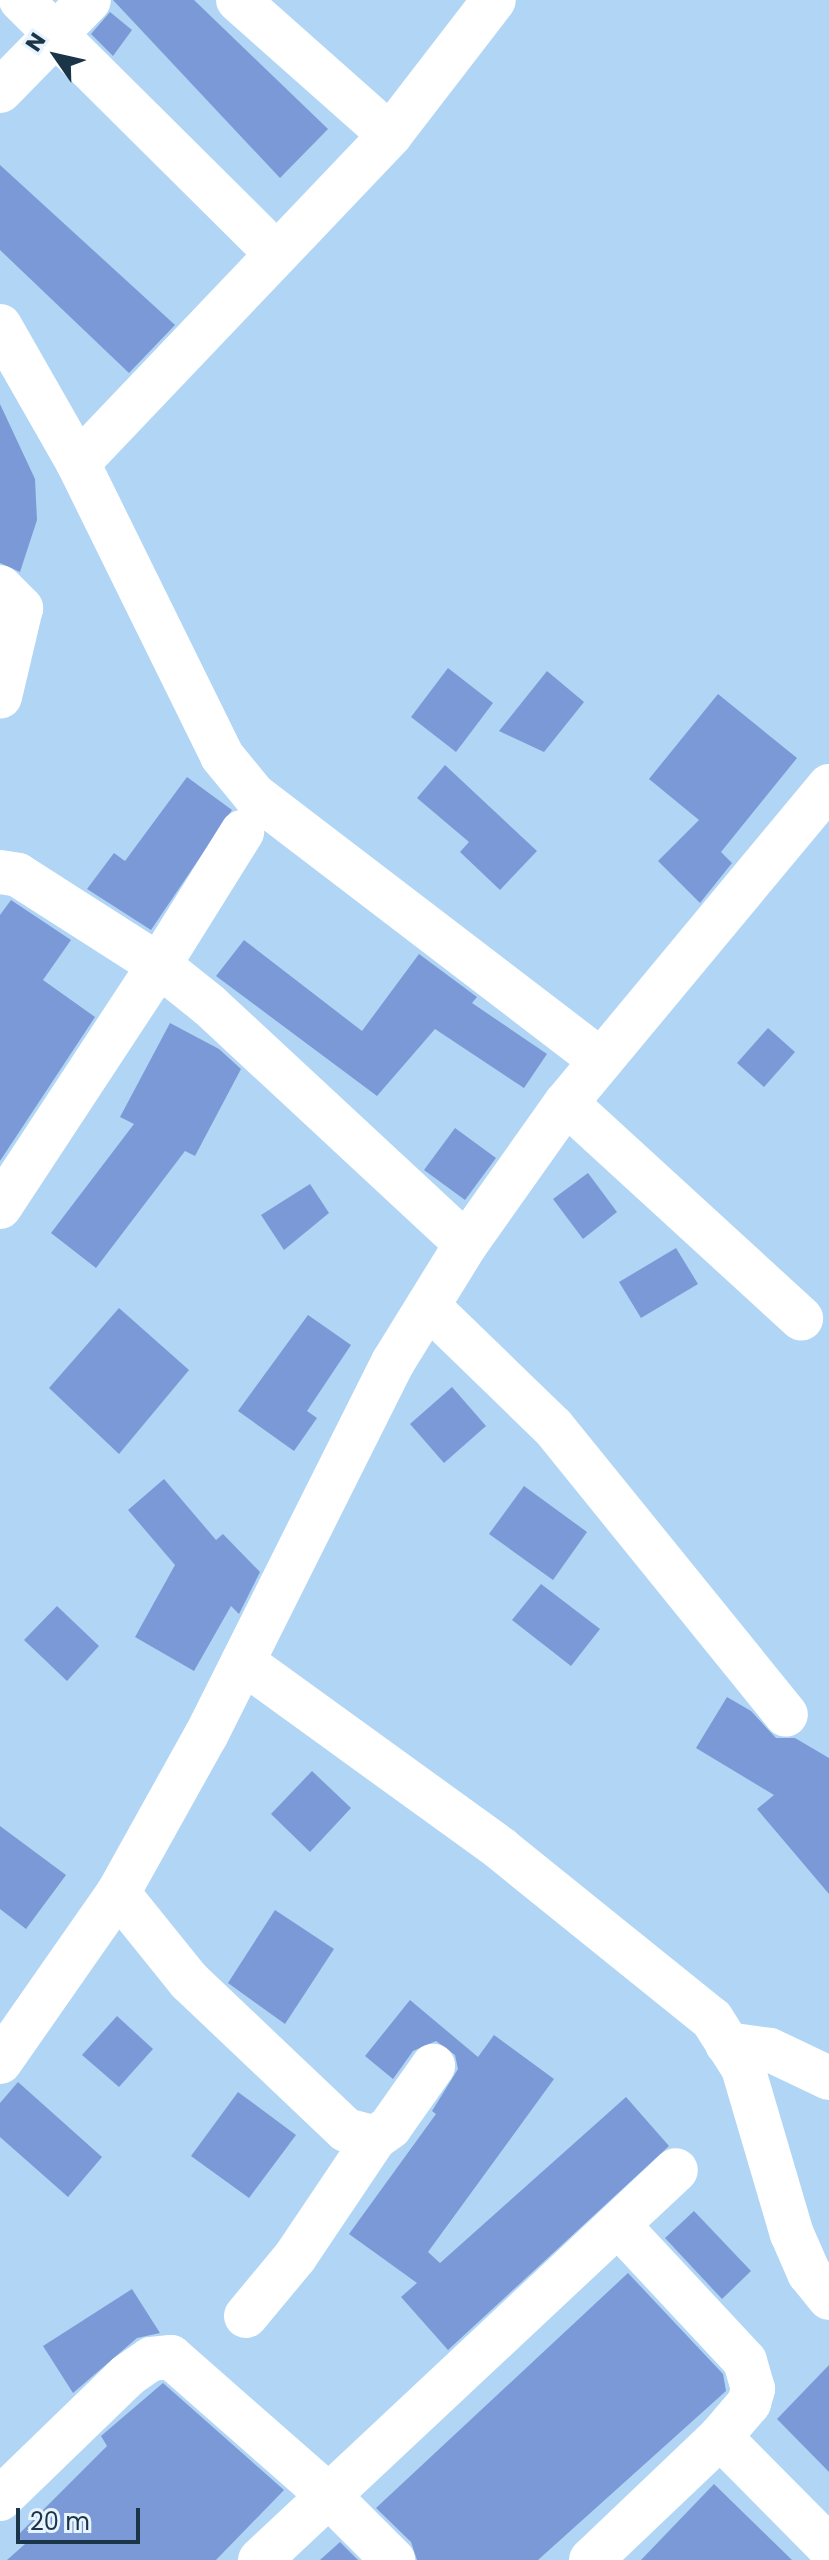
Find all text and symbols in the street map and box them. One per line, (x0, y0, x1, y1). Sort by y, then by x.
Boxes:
north arrow (16, 16, 96, 96)
text: N (18, 27, 53, 58)
scale bar (20, 2492, 144, 2542)
text: 20 m (30, 2505, 90, 2538)

